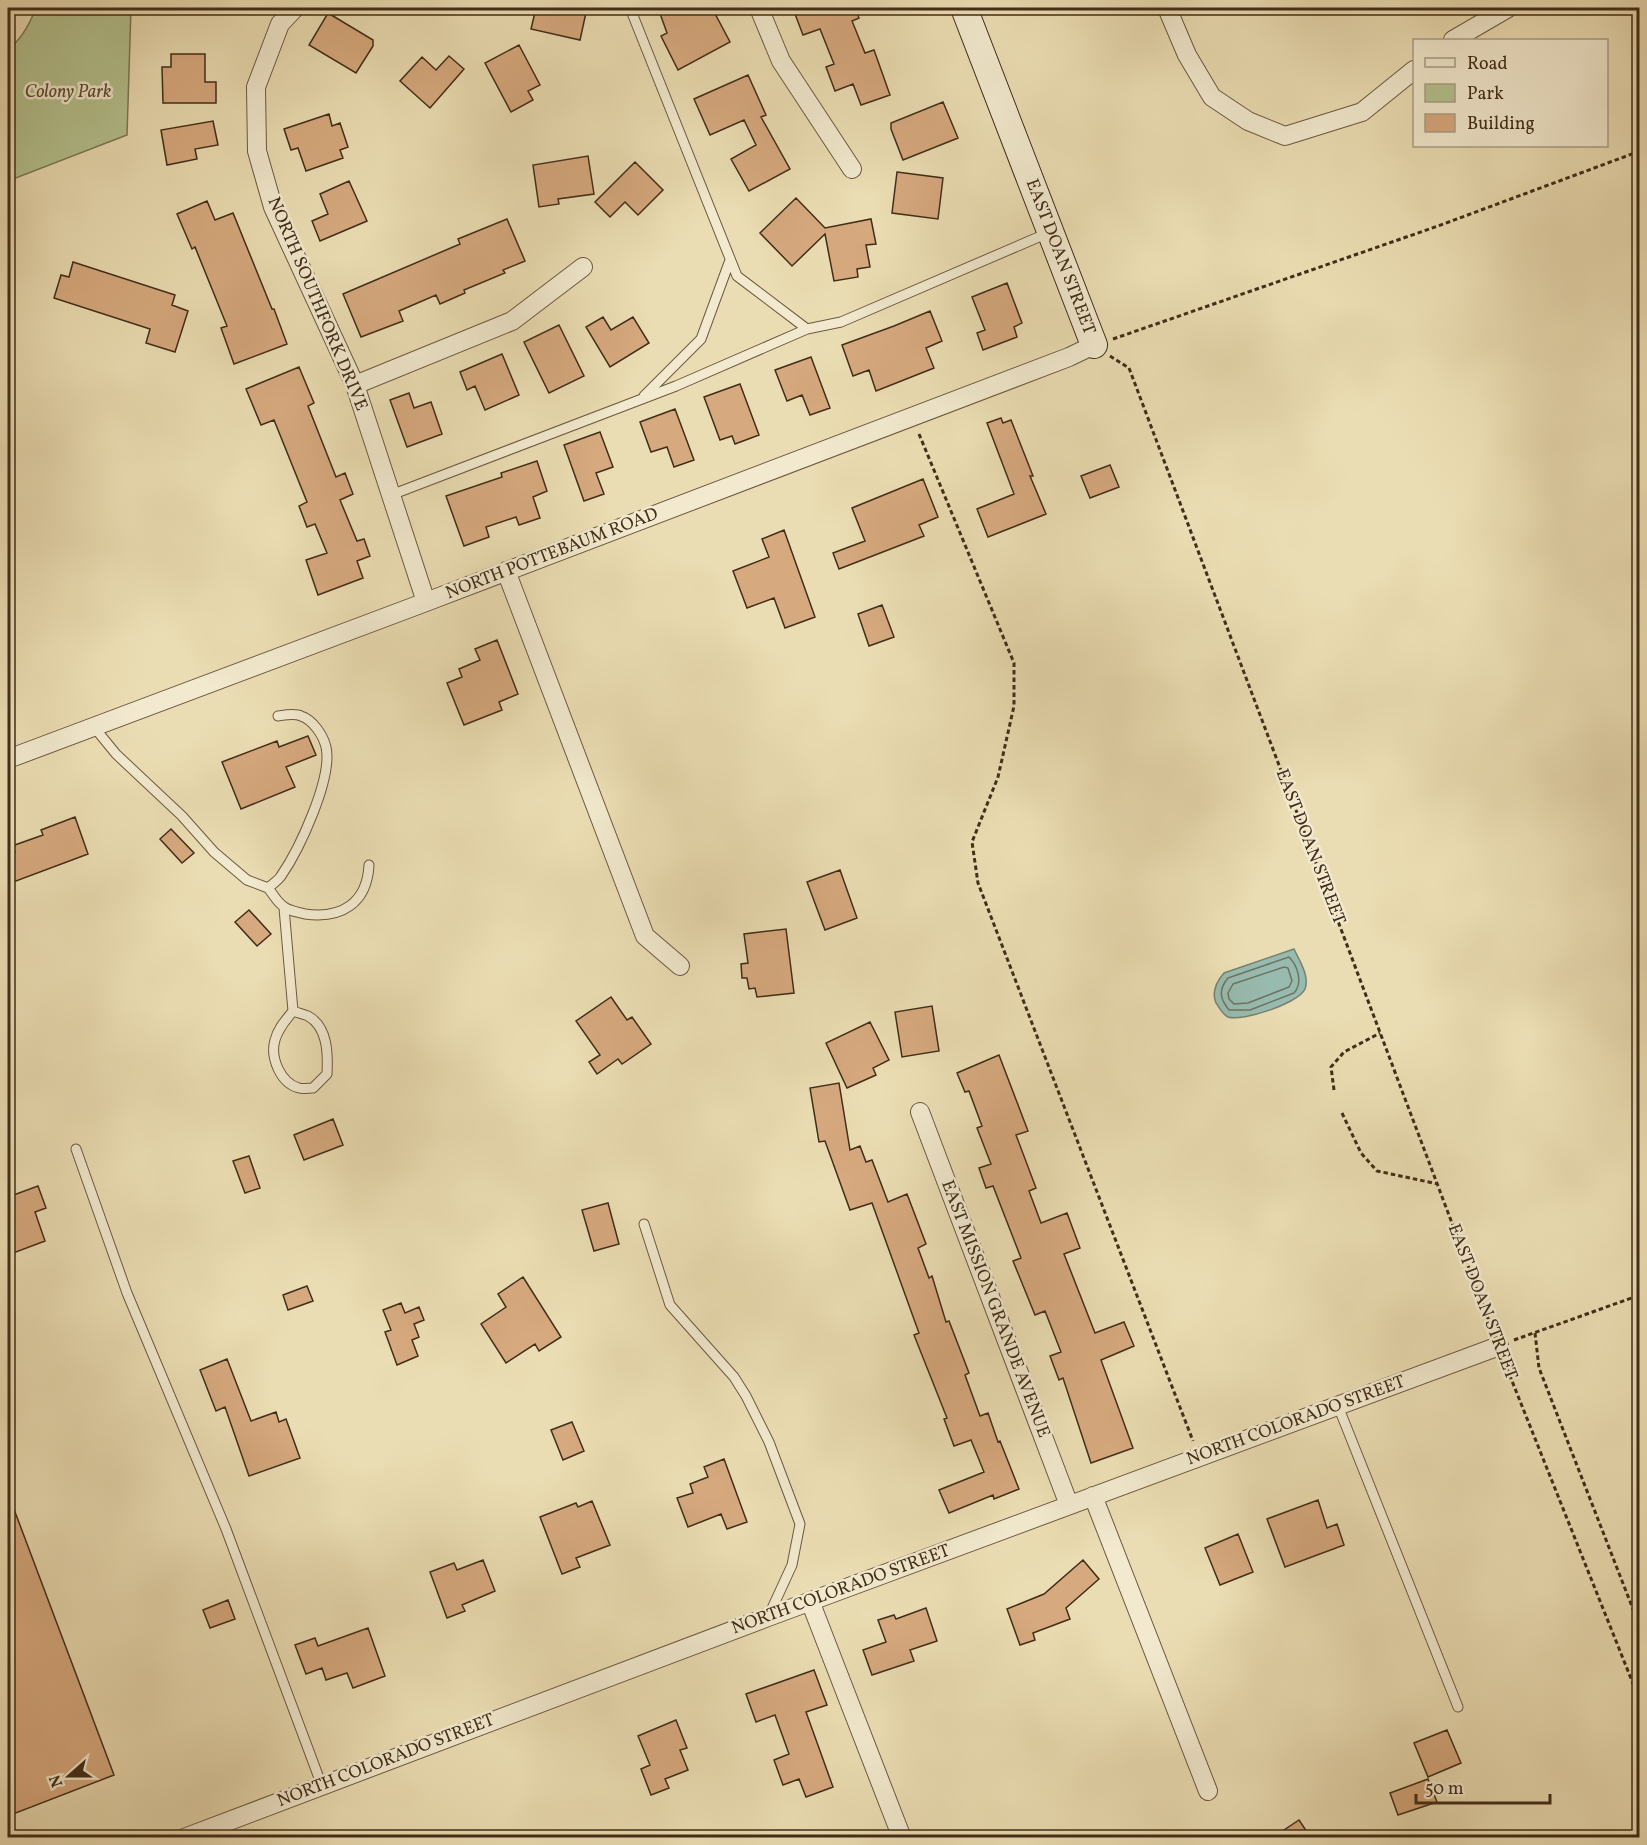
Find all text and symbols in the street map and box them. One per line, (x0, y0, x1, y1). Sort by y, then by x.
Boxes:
legend (1413, 39, 1608, 147)
text: Road (1467, 52, 1508, 77)
park label: Colony Park (25, 80, 111, 105)
text: Park (1467, 82, 1504, 107)
text: Building (1467, 112, 1535, 137)
street label: EAST DOAN STREET (1019, 175, 1101, 339)
street label: NORTH SOUTHFORK DRIVE (261, 193, 374, 415)
street label: NORTH POTTEBAUM ROAD (442, 502, 662, 606)
street label: EAST DOAN STREET (1269, 765, 1351, 929)
street label: EAST MISSION GRANDE AVENUE (934, 1177, 1056, 1442)
street label: EAST DOAN STREET (1441, 1220, 1523, 1384)
street label: NORTH COLORADO STREET (1183, 1370, 1409, 1472)
street label: NORTH COLORADO STREET (728, 1539, 954, 1641)
street label: NORTH COLORADO STREET (274, 1708, 499, 1814)
north arrow (39, 1746, 99, 1806)
scale bar (1416, 1767, 1550, 1805)
text: N (44, 1771, 69, 1790)
text: 50 m (1425, 1777, 1464, 1802)

